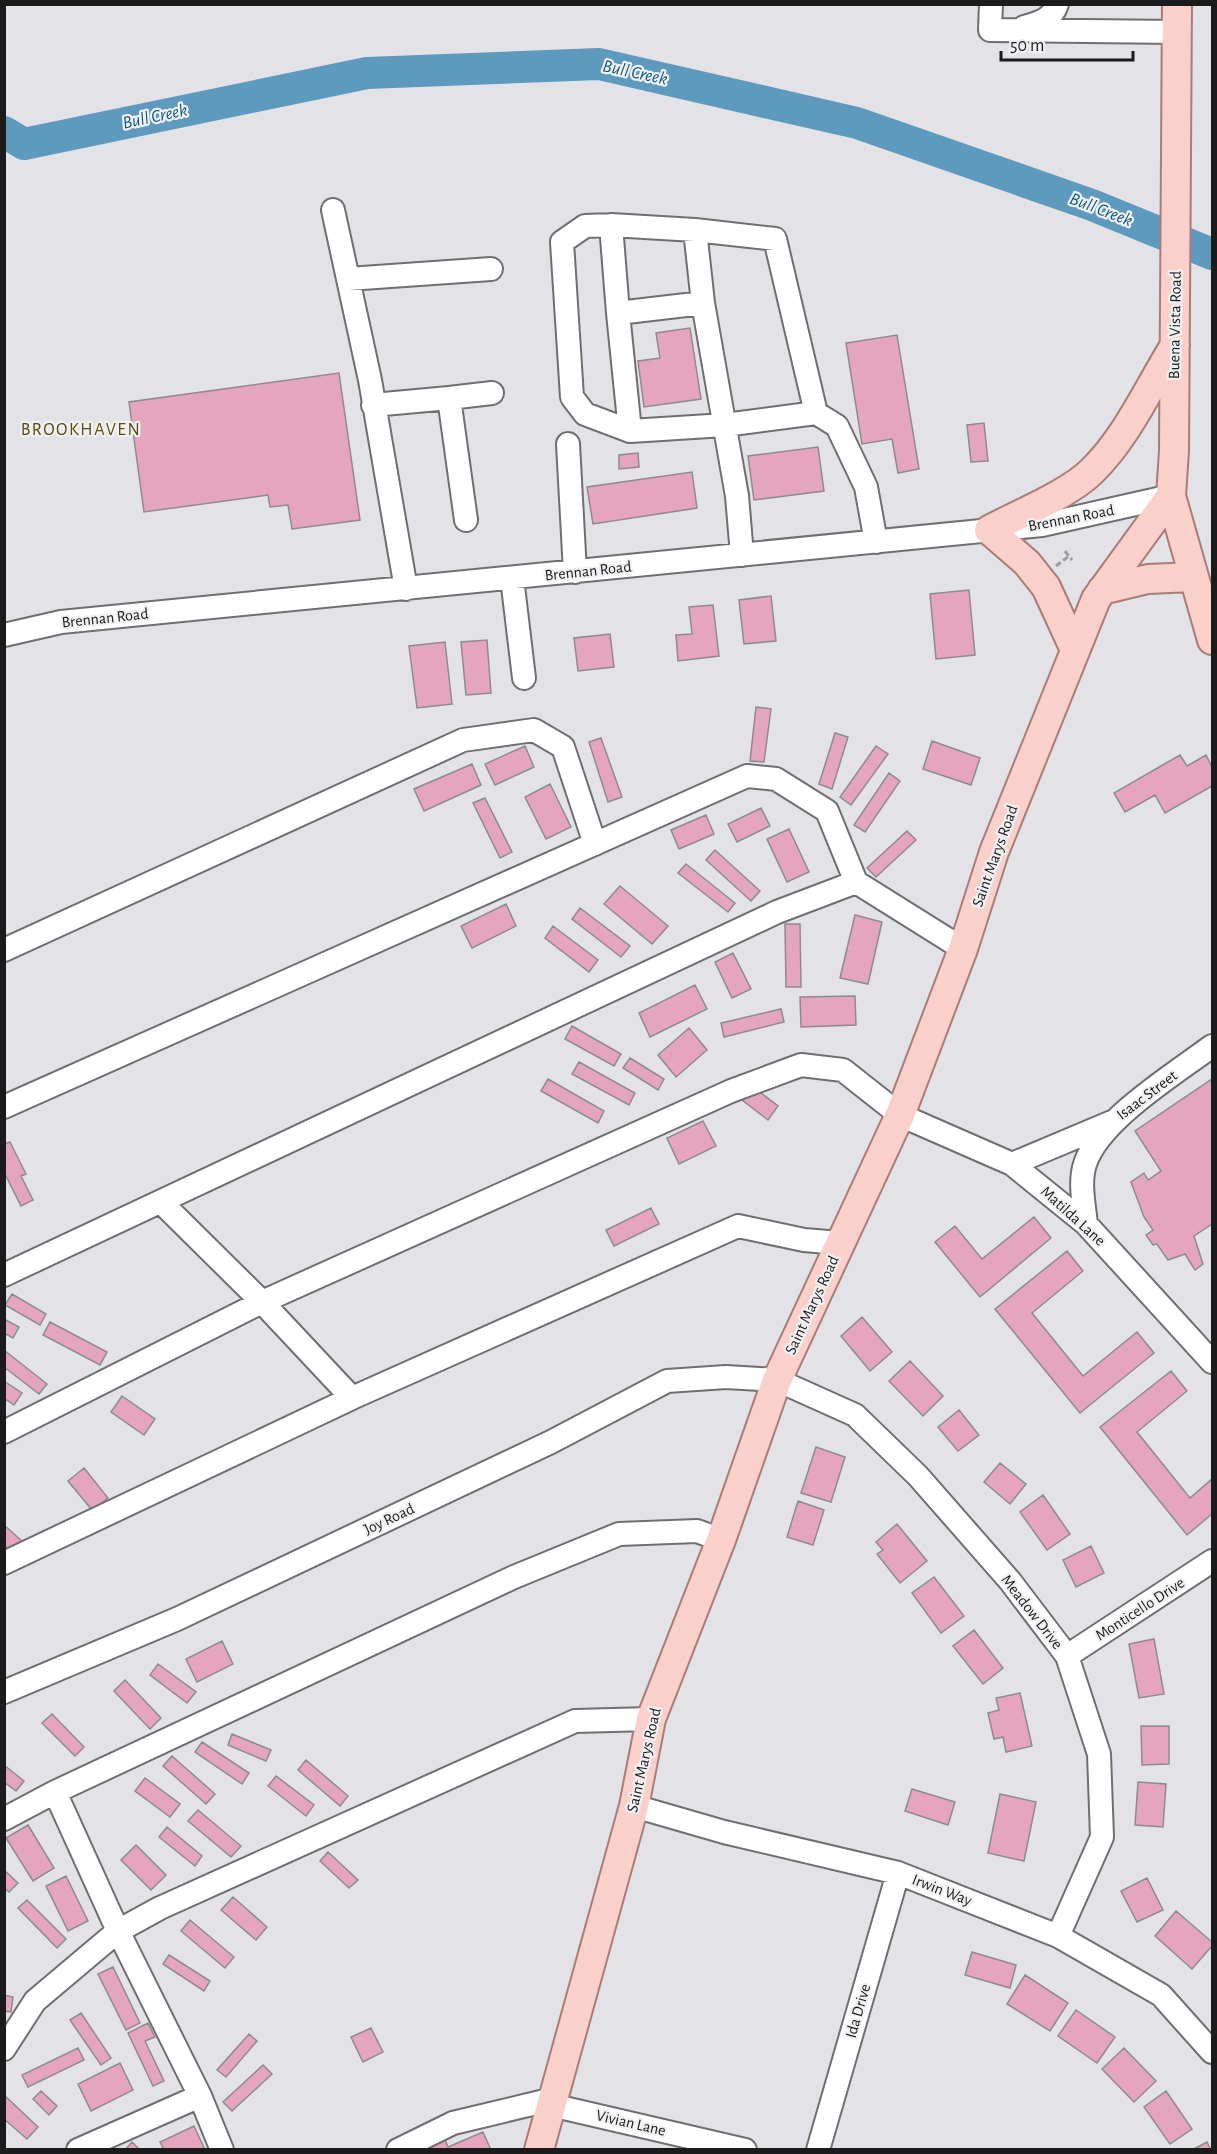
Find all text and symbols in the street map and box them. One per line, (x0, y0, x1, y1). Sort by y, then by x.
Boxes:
scale bar (1001, 24, 1133, 62)
text: 50 m (1010, 37, 1044, 55)
water label: Bull Creek (601, 57, 669, 89)
water label: Bull Creek (121, 101, 189, 133)
water label: Bull Creek (1067, 190, 1135, 230)
street label: Buena Vista Road (1166, 271, 1184, 379)
district label: BROOKHAVEN (21, 421, 141, 439)
street label: Brennan Road (1027, 502, 1115, 534)
street label: Brennan Road (544, 558, 632, 584)
street label: Brennan Road (61, 605, 149, 631)
street label: Saint Marys Road (969, 803, 1022, 909)
street label: Isaac Street (1114, 1067, 1180, 1123)
street label: Matilda Lane (1038, 1183, 1108, 1249)
street label: Saint Marys Road (782, 1253, 843, 1357)
street label: Joy Road (361, 1500, 417, 1538)
street label: Meadow Drive (998, 1572, 1066, 1652)
street label: Monticello Drive (1093, 1574, 1187, 1644)
street label: Saint Marys Road (624, 1706, 665, 1814)
street label: Irwin Way (910, 1871, 974, 1910)
street label: Ida Drive (843, 1982, 873, 2040)
street label: Vivian Lane (595, 2107, 667, 2139)

